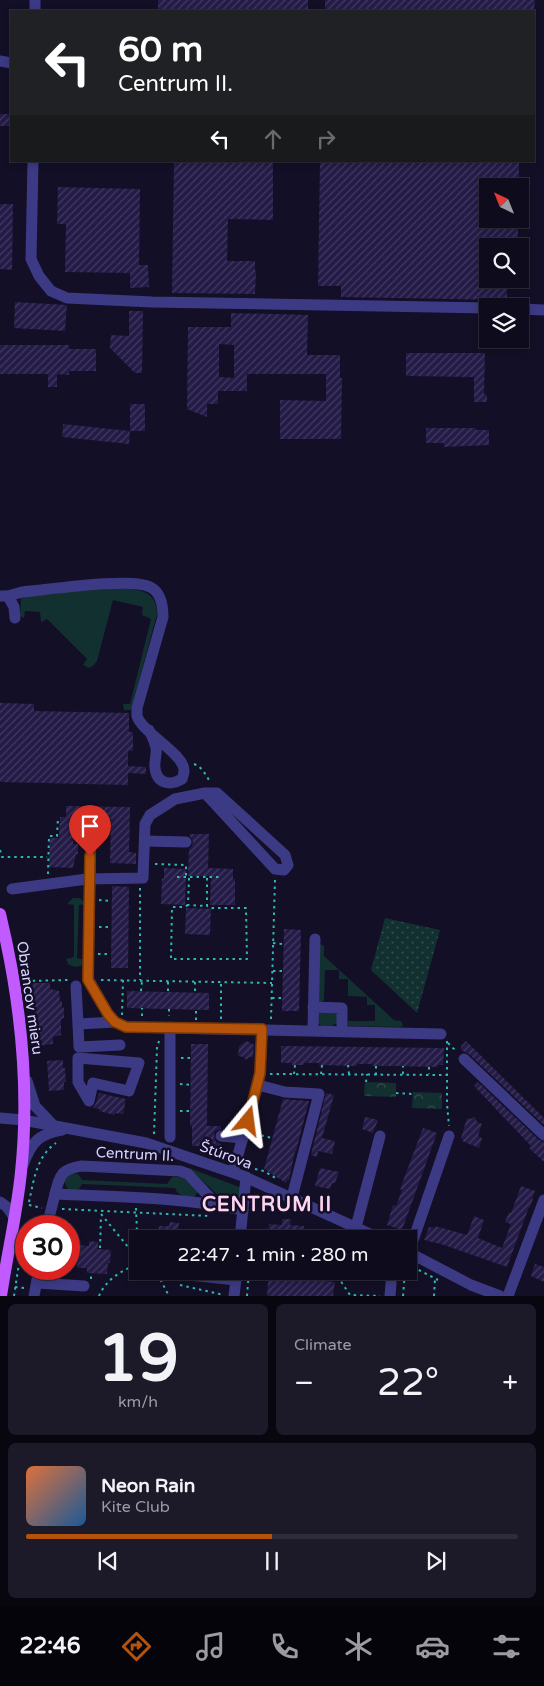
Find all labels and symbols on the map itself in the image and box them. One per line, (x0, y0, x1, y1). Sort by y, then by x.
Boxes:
north arrow (479, 178, 529, 228)
pin (69, 805, 111, 856)
street label: Obrancov mieru (13, 940, 47, 1056)
position arrow (221, 1094, 273, 1146)
street label: Štúrova (197, 1137, 255, 1173)
street label: Centrum II. (95, 1143, 175, 1165)
district label: CENTRUM II (202, 1193, 332, 1217)
speed limit sign: 30 (15, 1215, 80, 1280)

